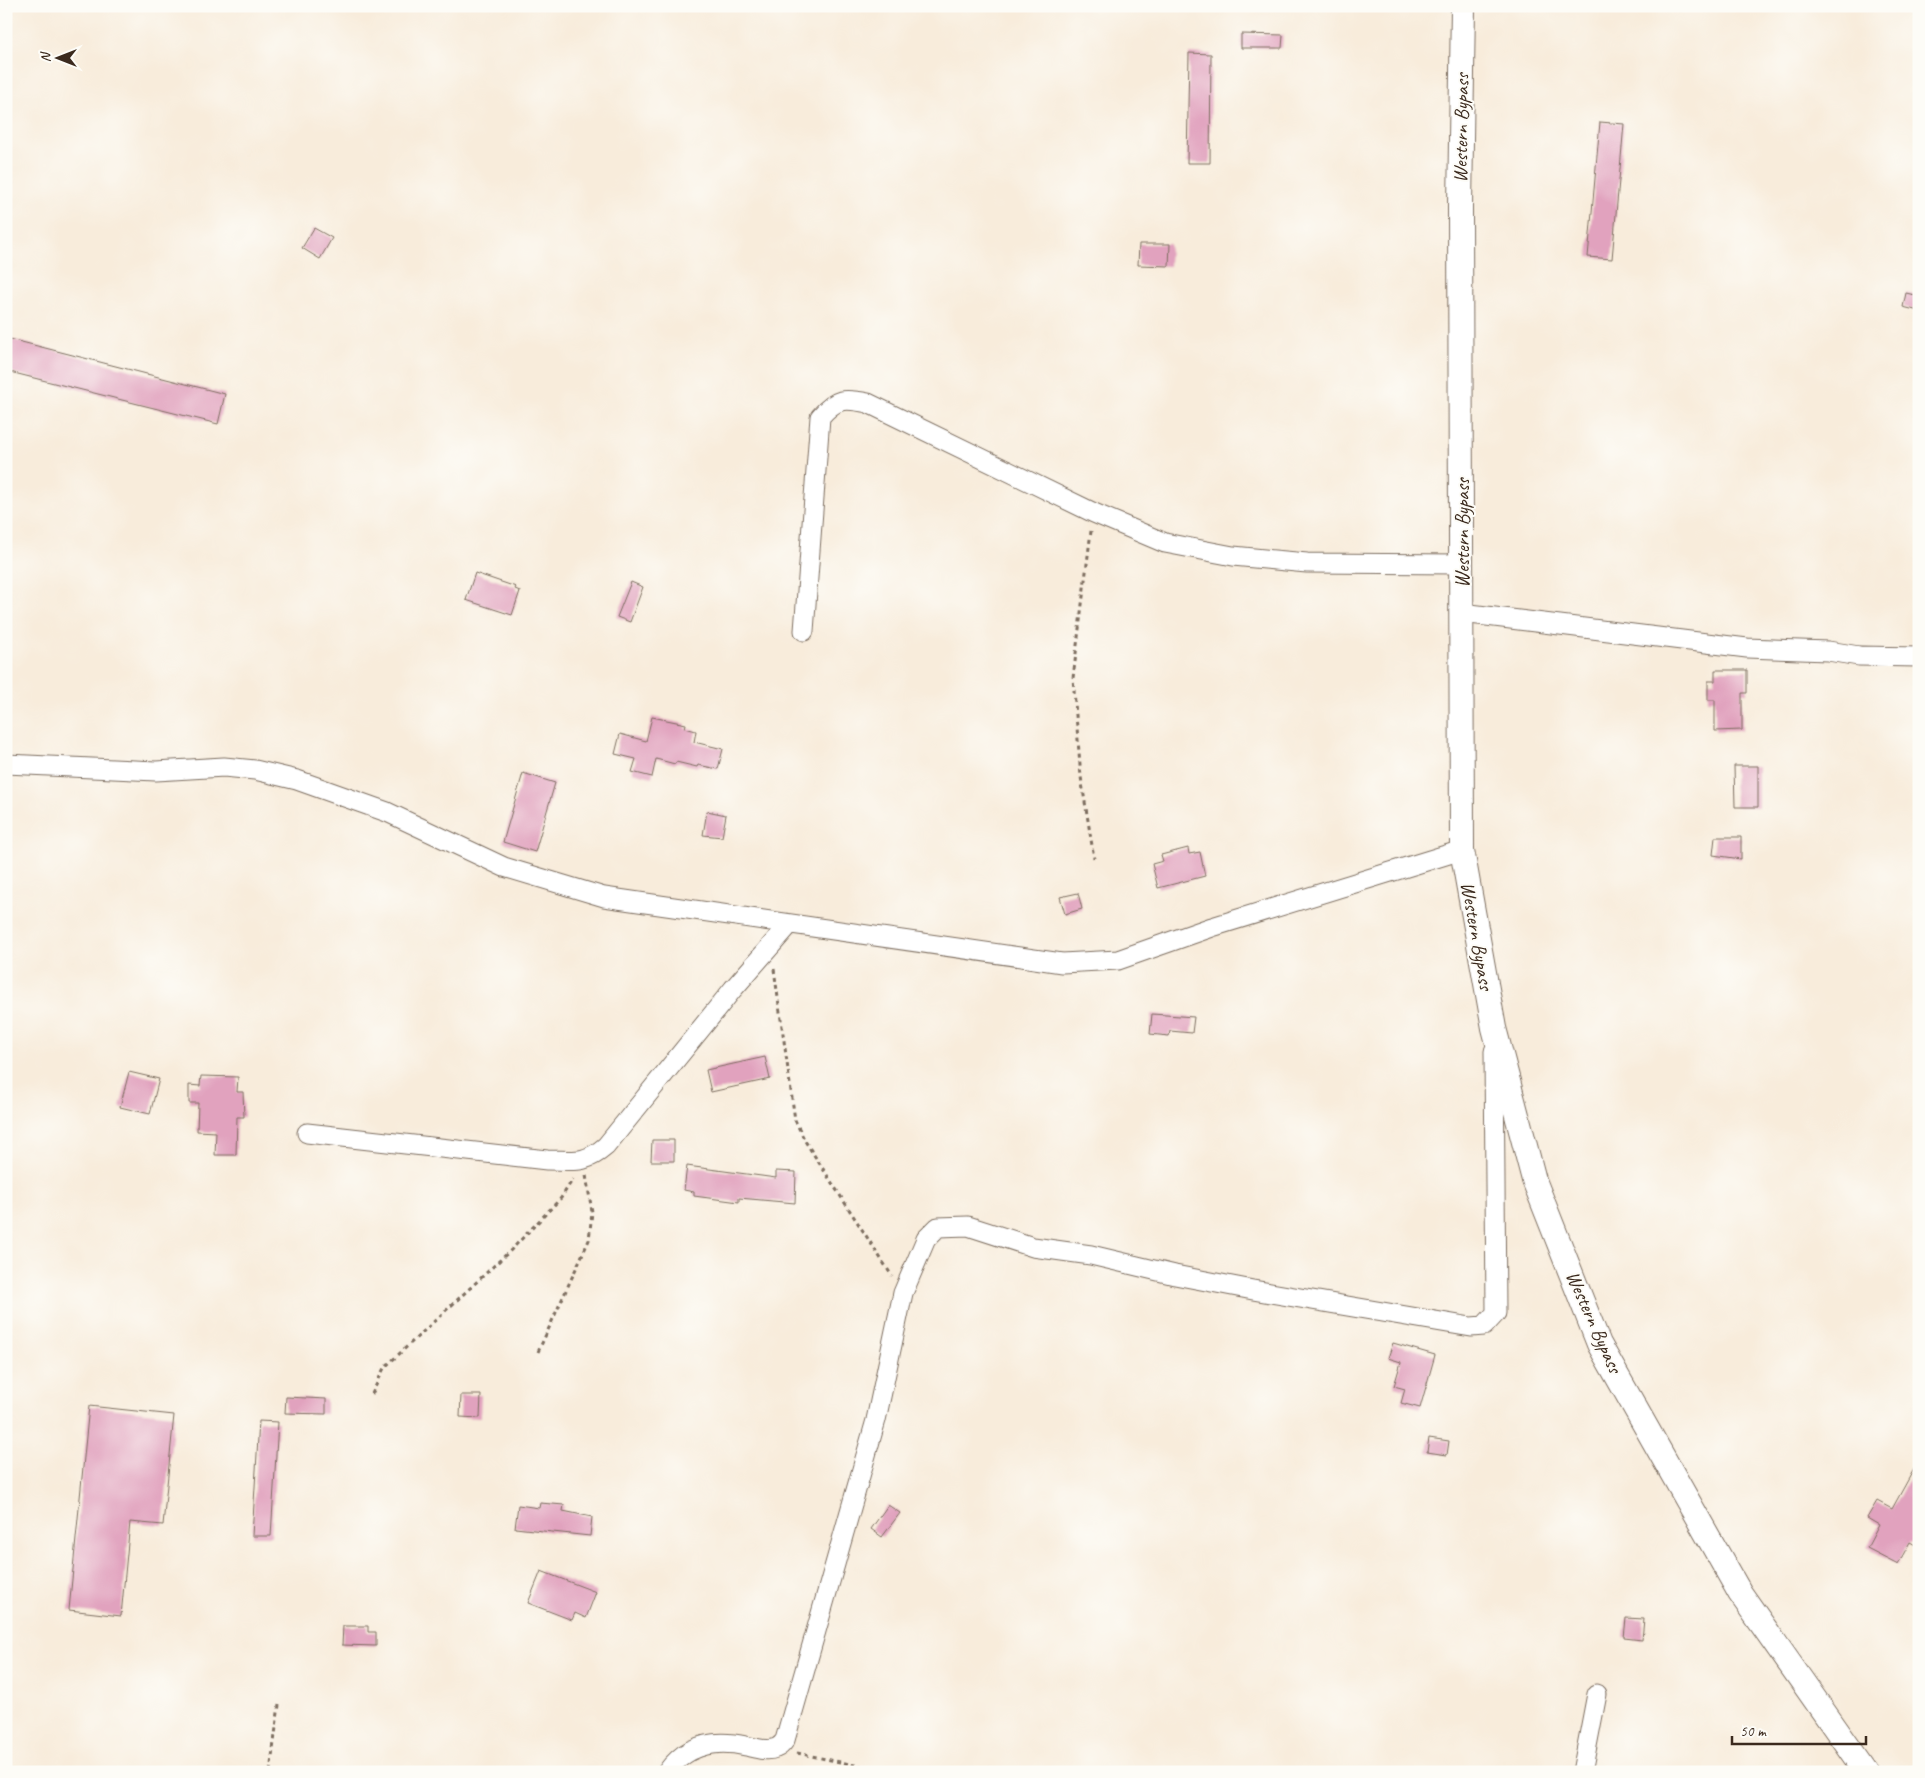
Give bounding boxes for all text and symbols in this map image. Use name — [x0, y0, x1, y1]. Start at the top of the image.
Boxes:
north arrow — [32, 32, 82, 82]
text: N — [37, 51, 54, 62]
street label: Western Bypass — [1448, 71, 1474, 183]
street label: Western Bypass — [1450, 476, 1475, 588]
street label: Western Bypass — [1455, 880, 1499, 994]
street label: Western Bypass — [1560, 1267, 1629, 1379]
scale bar — [1732, 1713, 1866, 1745]
text: 50 m — [1740, 1722, 1767, 1741]

